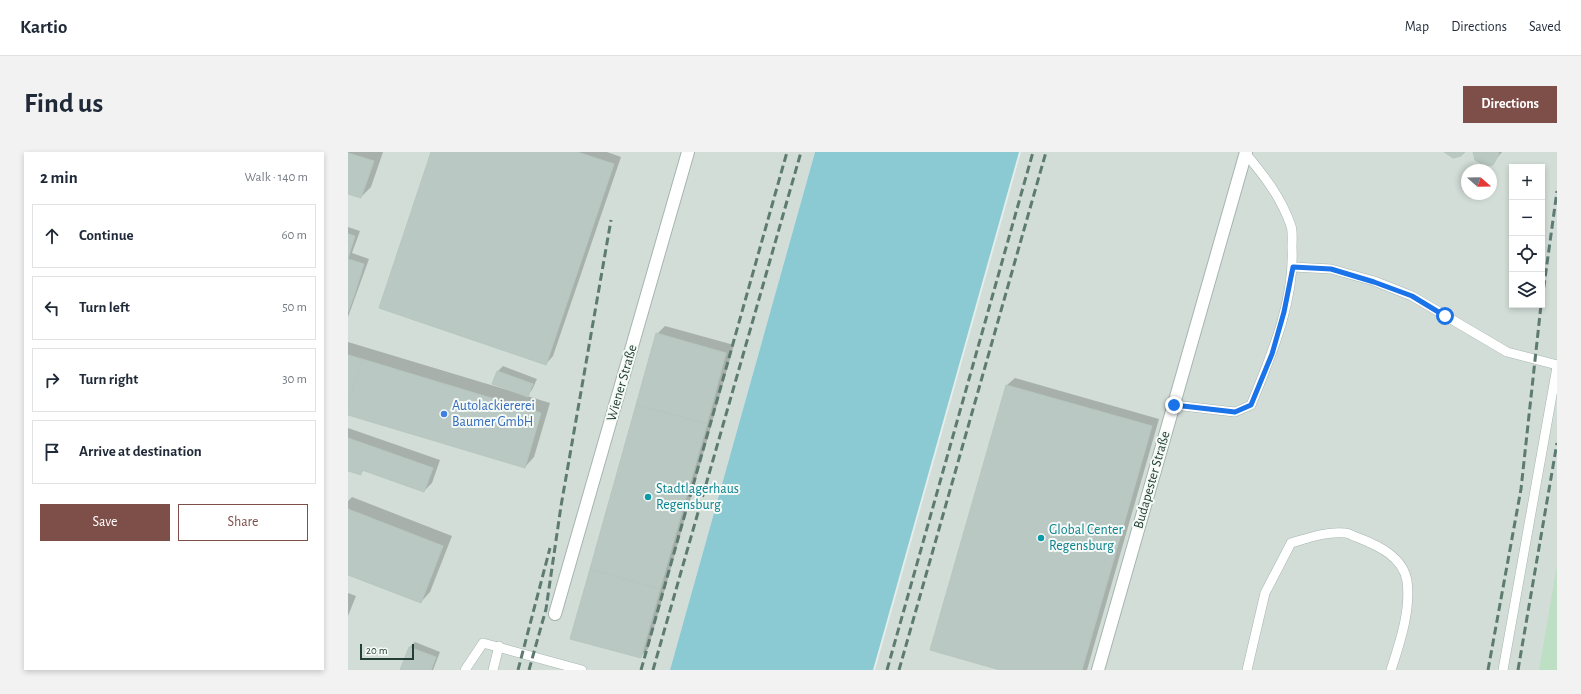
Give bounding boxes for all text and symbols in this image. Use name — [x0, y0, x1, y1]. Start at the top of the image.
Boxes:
text: Kartio — [20, 18, 67, 37]
text: Map — [1405, 20, 1429, 34]
text: Directions — [1451, 20, 1507, 34]
text: Saved — [1529, 20, 1561, 34]
button: Directions — [1463, 86, 1557, 123]
text: Find us — [24, 90, 103, 118]
north arrow — [1461, 164, 1497, 200]
map controls — [1509, 164, 1545, 308]
button: + — [1509, 164, 1545, 200]
text: 2 min — [40, 169, 78, 186]
text: Walk · 140 m — [245, 171, 308, 184]
button: − — [1509, 200, 1545, 236]
icon: ahead — [41, 225, 63, 247]
text: Continue — [79, 228, 134, 243]
text: 60 m — [281, 229, 307, 242]
button: locate — [1509, 236, 1545, 272]
button: layers — [1509, 272, 1545, 308]
icon: left — [41, 297, 63, 319]
text: Turn left — [79, 300, 130, 315]
text: 50 m — [282, 301, 307, 314]
route start — [1436, 307, 1454, 325]
street label: Wiener Straße — [604, 343, 640, 423]
icon: right — [41, 369, 63, 391]
text: Turn right — [79, 372, 138, 387]
text: 30 m — [282, 373, 307, 386]
route end — [1165, 396, 1183, 414]
place label: Autolackiererei Baumer GmbH — [452, 399, 535, 429]
marker: Autolackiererei Baumer GmbH — [439, 409, 449, 419]
street label: Budapester Straße — [1131, 430, 1173, 530]
icon: arrive — [41, 441, 63, 463]
text: Arrive at destination — [79, 444, 202, 459]
place label: Stadtlagerhaus Regensburg — [656, 482, 739, 512]
marker: Stadtlagerhaus Regensburg — [643, 492, 653, 502]
button: Save — [40, 504, 170, 541]
button: Share — [178, 504, 308, 541]
place label: Global Center Regensburg — [1049, 523, 1123, 553]
marker: Global Center Regensburg — [1036, 533, 1046, 543]
scale bar — [360, 642, 414, 661]
text: 20 m — [366, 645, 387, 656]

